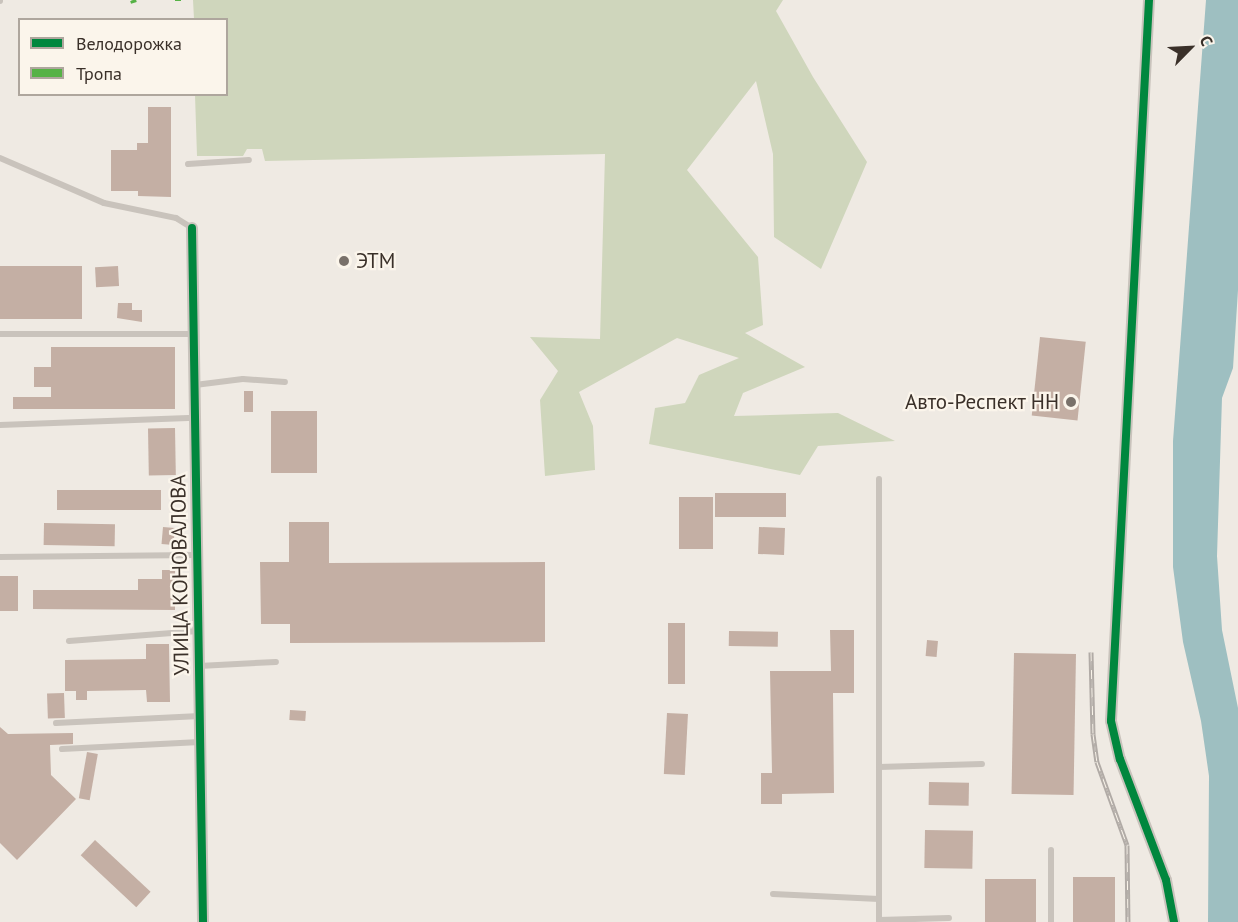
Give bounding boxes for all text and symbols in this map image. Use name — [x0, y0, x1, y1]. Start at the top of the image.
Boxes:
legend — [18, 18, 228, 96]
north arrow — [1160, 18, 1220, 78]
text: Велодорожка — [76, 32, 182, 55]
text: С — [1195, 33, 1217, 49]
text: Тропа — [76, 62, 122, 85]
place label: ЭТМ — [356, 248, 395, 274]
marker: ЭТМ — [337, 254, 351, 268]
place label: Авто-Респект НН — [904, 389, 1059, 415]
marker: Авто-Респект НН — [1064, 395, 1078, 409]
street label: УЛИЦА КОНОВАЛОВА — [166, 474, 194, 676]

